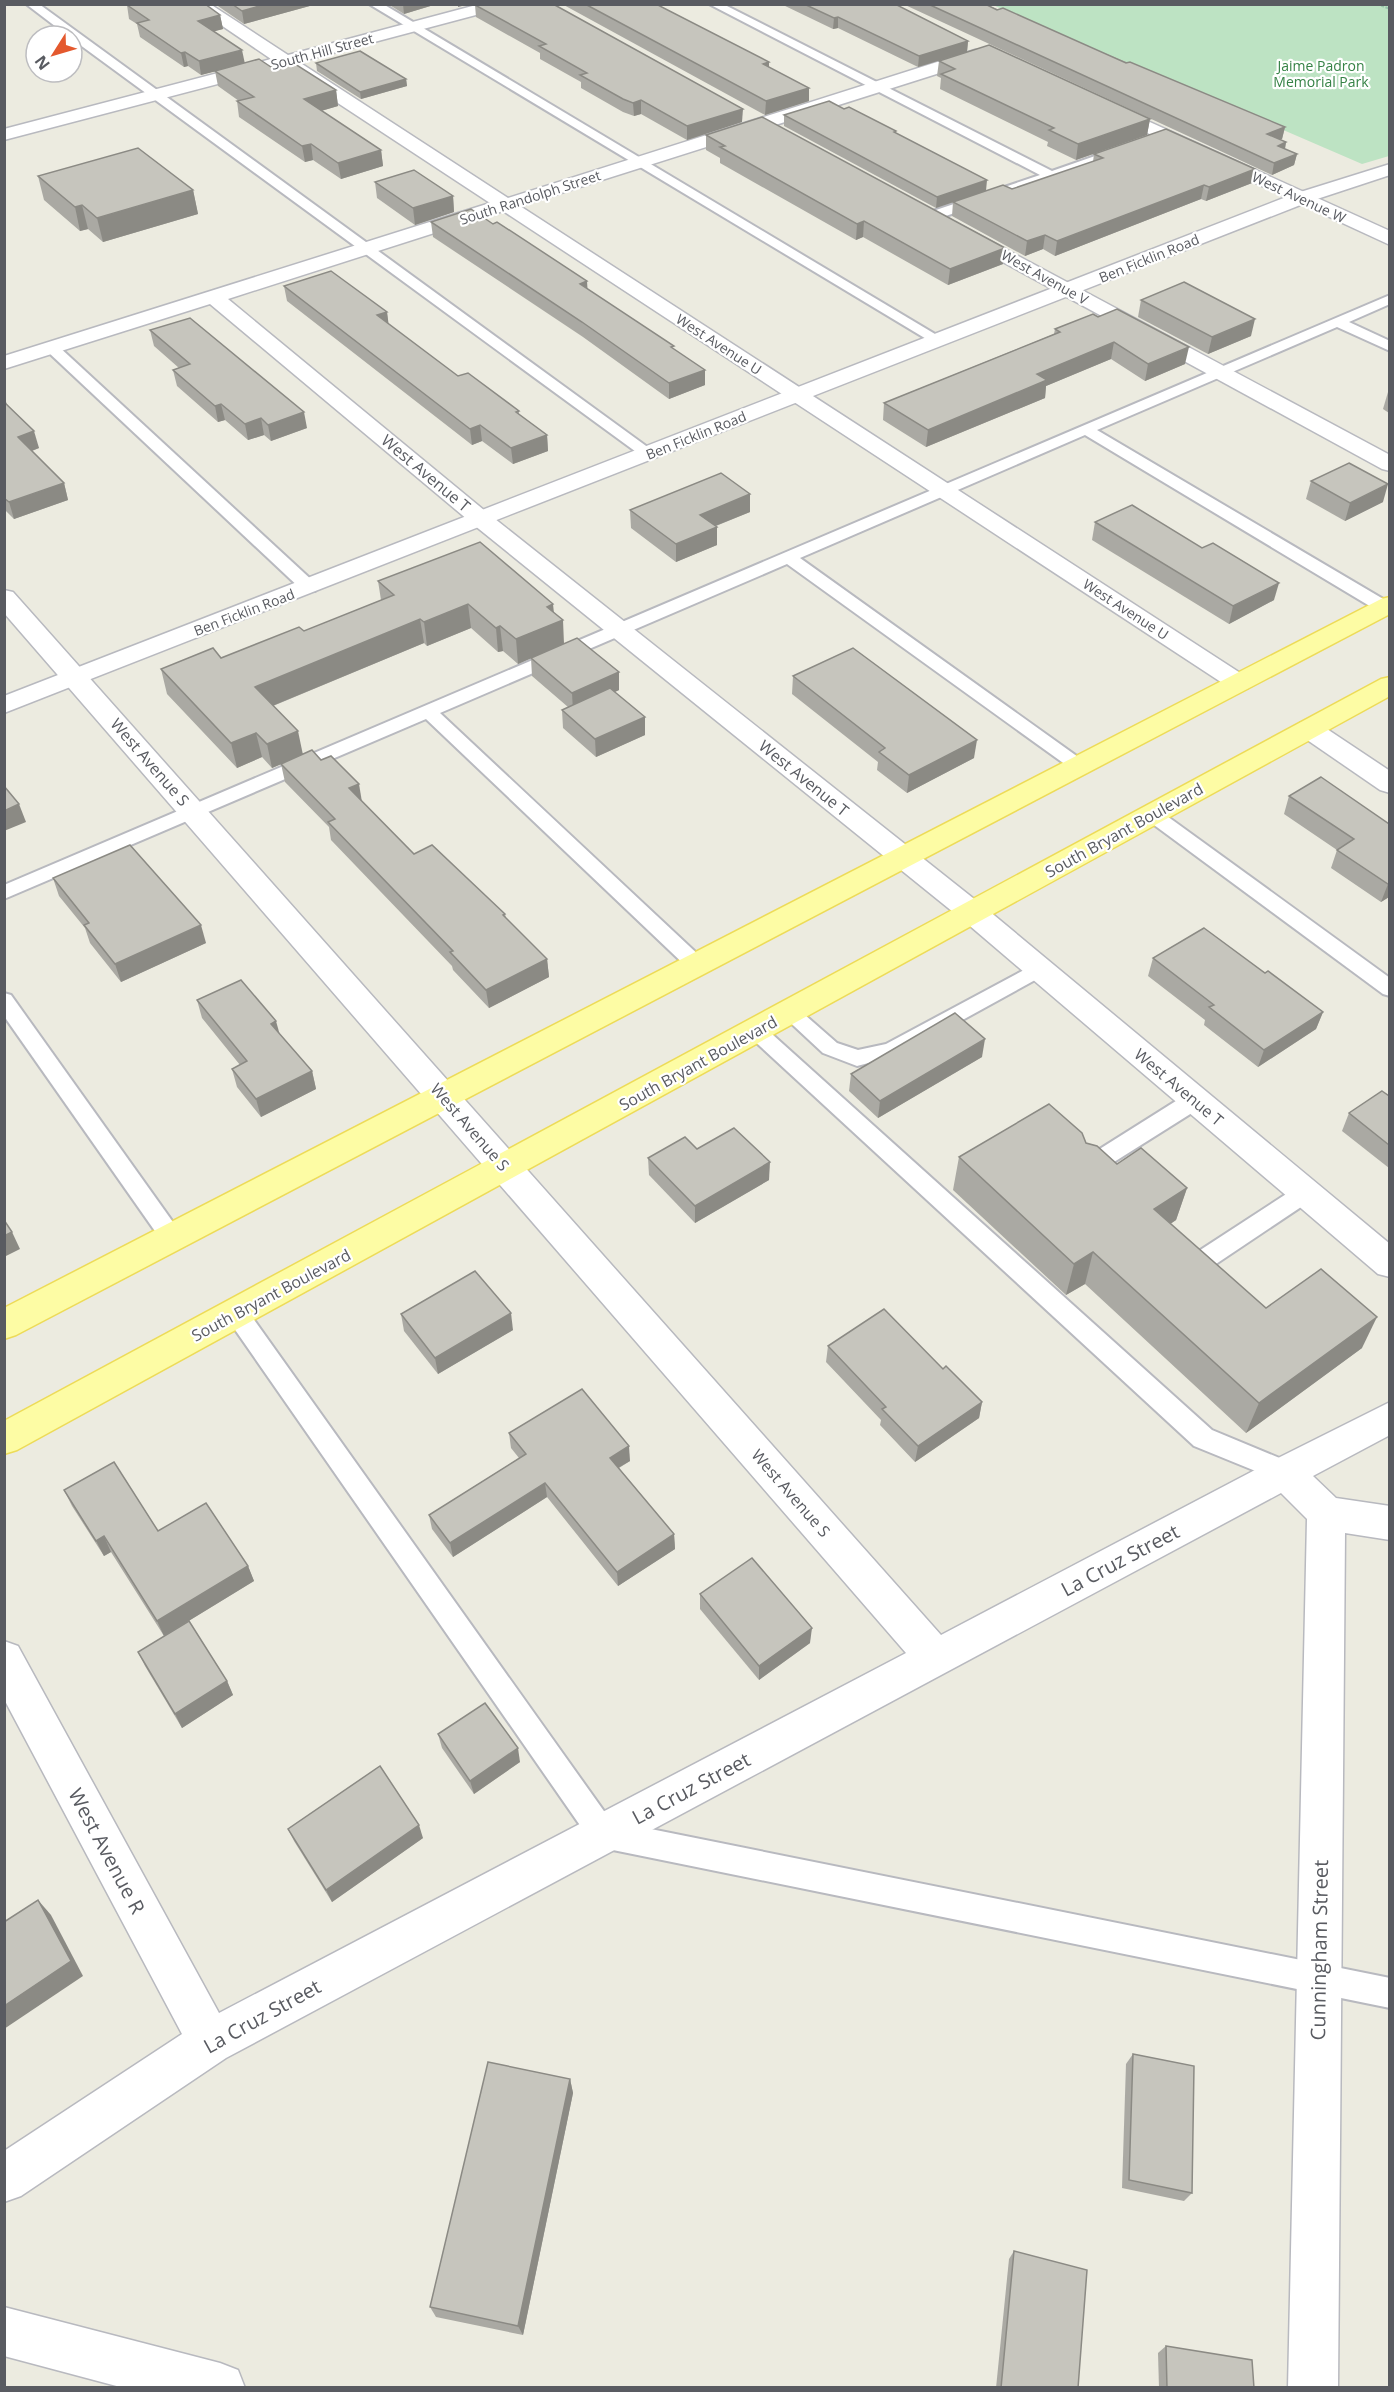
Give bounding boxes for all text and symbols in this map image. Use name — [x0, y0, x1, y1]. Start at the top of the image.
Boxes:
north arrow — [24, 24, 84, 84]
street label: South Hill Street — [269, 28, 375, 74]
text: N — [29, 51, 55, 75]
park label: Jaime Padron Memorial Park — [1273, 56, 1369, 91]
street label: South Randolph Street — [457, 165, 603, 229]
street label: West Avenue W — [1249, 167, 1349, 227]
street label: Ben Ficklin Road — [1096, 229, 1202, 287]
street label: West Avenue V — [998, 245, 1093, 309]
street label: West Avenue U — [672, 309, 766, 379]
street label: Ben Ficklin Road — [643, 406, 749, 464]
street label: West Avenue T — [377, 429, 475, 517]
street label: West Avenue U — [1079, 574, 1173, 644]
street label: Ben Ficklin Road — [191, 584, 297, 640]
street label: West Avenue S — [106, 713, 194, 811]
street label: West Avenue T — [754, 735, 854, 821]
street label: South Bryant Boulevard — [1041, 777, 1207, 883]
street label: South Bryant Boulevard — [615, 1010, 781, 1116]
street label: West Avenue T — [1130, 1043, 1228, 1131]
street label: West Avenue S — [426, 1078, 514, 1176]
street label: South Bryant Boulevard — [188, 1244, 354, 1346]
street label: West Avenue S — [747, 1444, 835, 1542]
street label: La Cruz Street — [1056, 1518, 1184, 1602]
street label: La Cruz Street — [627, 1746, 755, 1830]
street label: West Avenue R — [63, 1783, 152, 1919]
street label: Cunningham Street — [1304, 1860, 1334, 2040]
street label: La Cruz Street — [199, 1973, 325, 2059]

